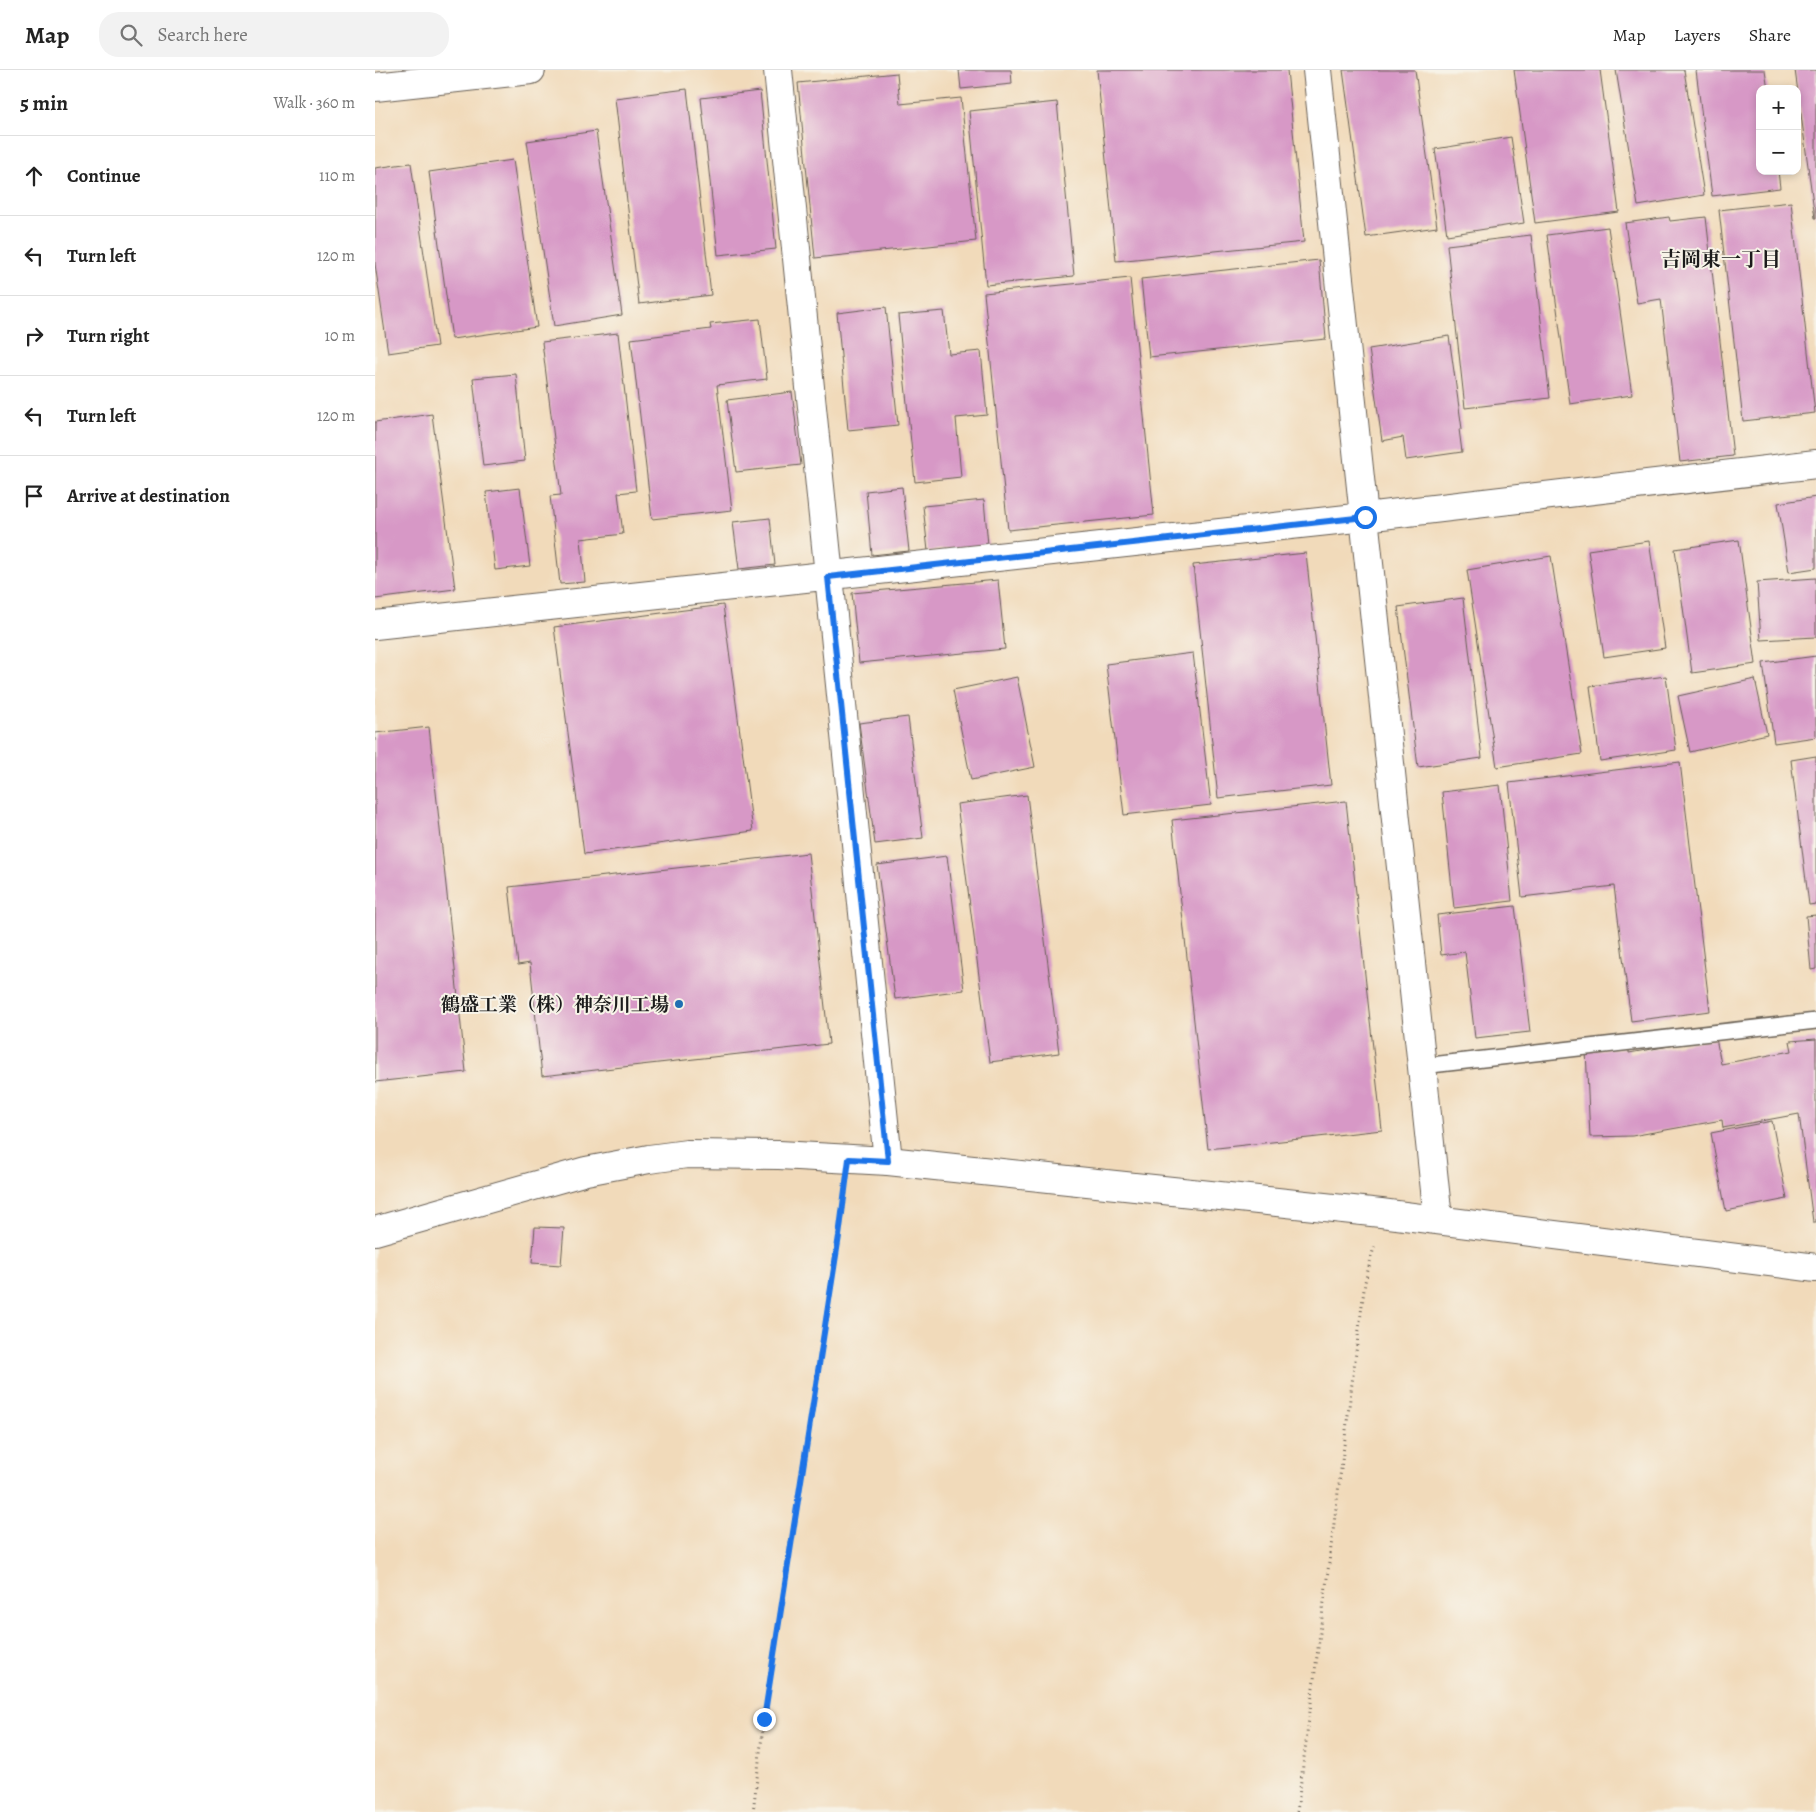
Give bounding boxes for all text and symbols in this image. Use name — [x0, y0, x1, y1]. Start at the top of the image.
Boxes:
search box — [99, 12, 449, 57]
text: Map — [25, 19, 69, 51]
icon: search — [117, 21, 145, 49]
text: Search here — [157, 22, 248, 48]
text: Map — [1613, 23, 1646, 47]
text: Layers — [1674, 23, 1721, 47]
text: Share — [1749, 23, 1791, 47]
map controls — [1756, 85, 1801, 175]
button: + — [1756, 85, 1801, 130]
text: 5 min — [20, 89, 68, 117]
text: Walk · 360 m — [273, 92, 355, 114]
button: − — [1756, 130, 1801, 175]
icon: ahead — [20, 162, 48, 190]
text: Continue — [67, 163, 141, 189]
text: 110 m — [319, 165, 355, 187]
icon: left — [20, 242, 48, 270]
text: Turn left — [67, 243, 136, 269]
text: 120 m — [317, 245, 355, 267]
district label: 吉岡東一丁目 — [1661, 246, 1781, 273]
icon: right — [20, 322, 48, 350]
text: Turn right — [67, 323, 149, 349]
text: 10 m — [325, 325, 355, 347]
icon: left — [20, 402, 48, 430]
text: Turn left — [67, 403, 136, 429]
text: 120 m — [317, 405, 355, 427]
icon: arrive — [20, 482, 48, 510]
text: Arrive at destination — [67, 483, 230, 509]
route start — [1354, 506, 1377, 529]
place label: 鶴盛工業（株）神奈川工場 — [441, 992, 669, 1018]
marker: 鶴盛工業（株）神奈川工場 — [673, 998, 685, 1010]
route end — [753, 1708, 776, 1731]

